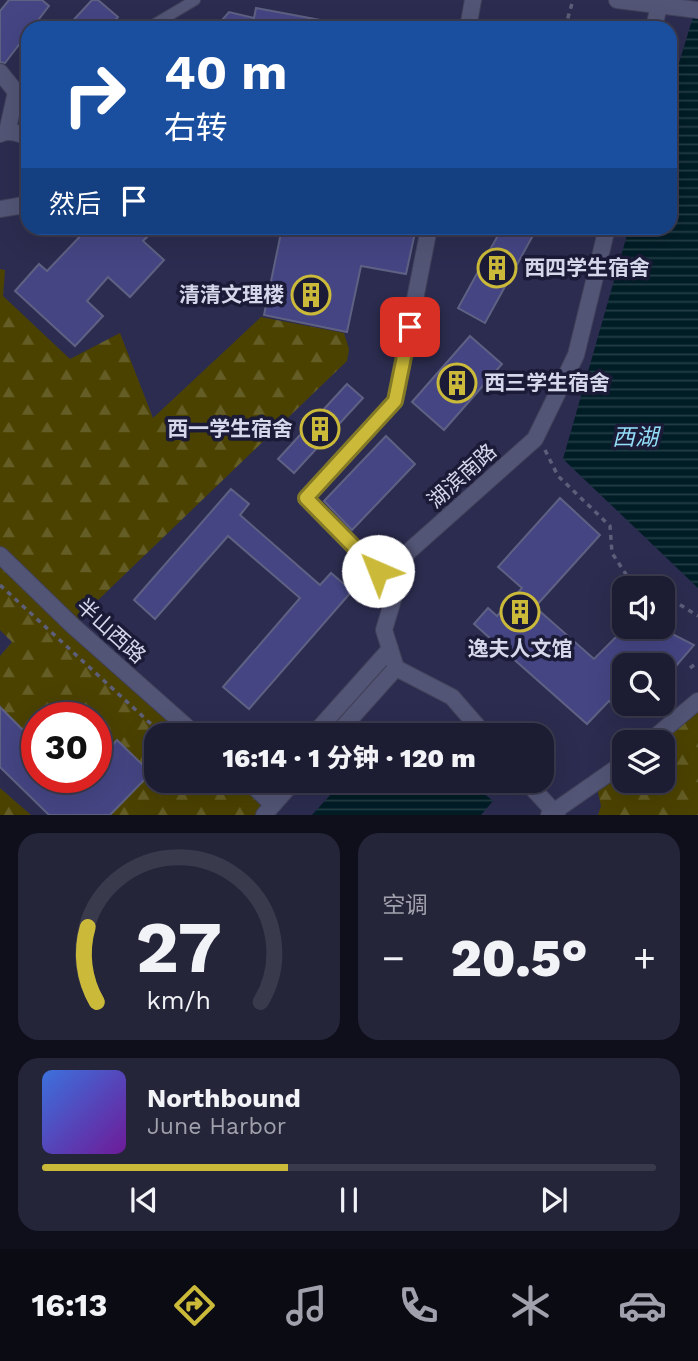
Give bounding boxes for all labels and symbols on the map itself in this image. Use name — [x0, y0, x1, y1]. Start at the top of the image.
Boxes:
building icon: 西四学生宿舍 — [476, 247, 518, 289]
place label: 西四学生宿舍 — [524, 255, 650, 280]
building icon: 清清文理楼 — [290, 274, 332, 316]
place label: 清清文理楼 — [179, 282, 284, 307]
pin — [380, 297, 440, 357]
building icon: 西三学生宿舍 — [436, 362, 478, 404]
place label: 西三学生宿舍 — [484, 370, 610, 395]
building icon: 西一学生宿舍 — [299, 408, 341, 450]
place label: 西一学生宿舍 — [167, 416, 293, 441]
water label: 西湖 — [612, 424, 661, 451]
street label: 湖滨南路 — [422, 438, 501, 513]
position arrow — [341, 534, 415, 608]
building icon: 逸夫人文馆 — [499, 591, 541, 633]
street label: 半山西路 — [72, 593, 151, 668]
place label: 逸夫人文馆 — [468, 636, 573, 661]
speed limit sign: 30 — [21, 702, 112, 793]

